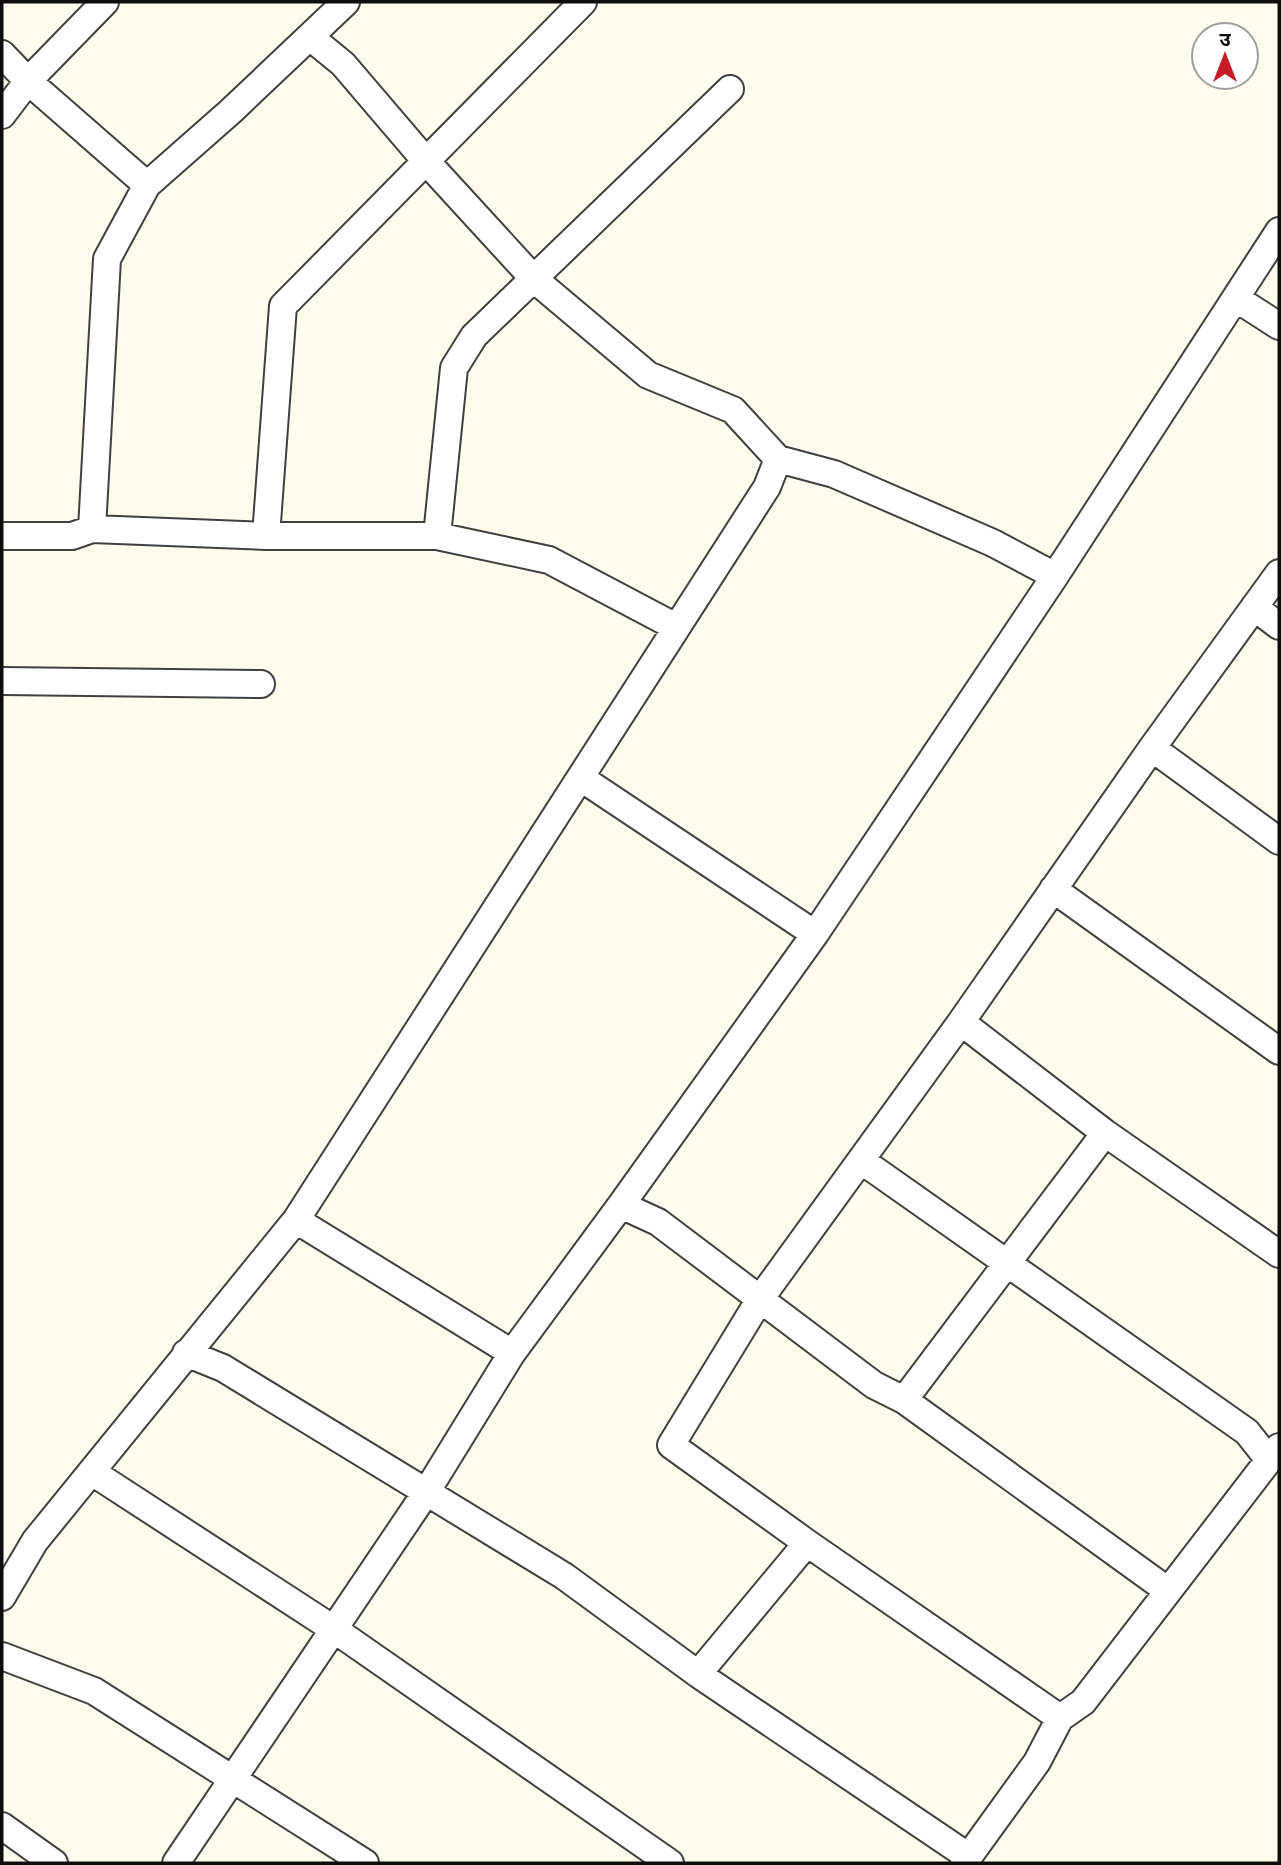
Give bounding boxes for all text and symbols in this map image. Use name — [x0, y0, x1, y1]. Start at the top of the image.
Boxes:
north arrow — [1190, 21, 1260, 91]
text: उ — [1219, 27, 1231, 51]

